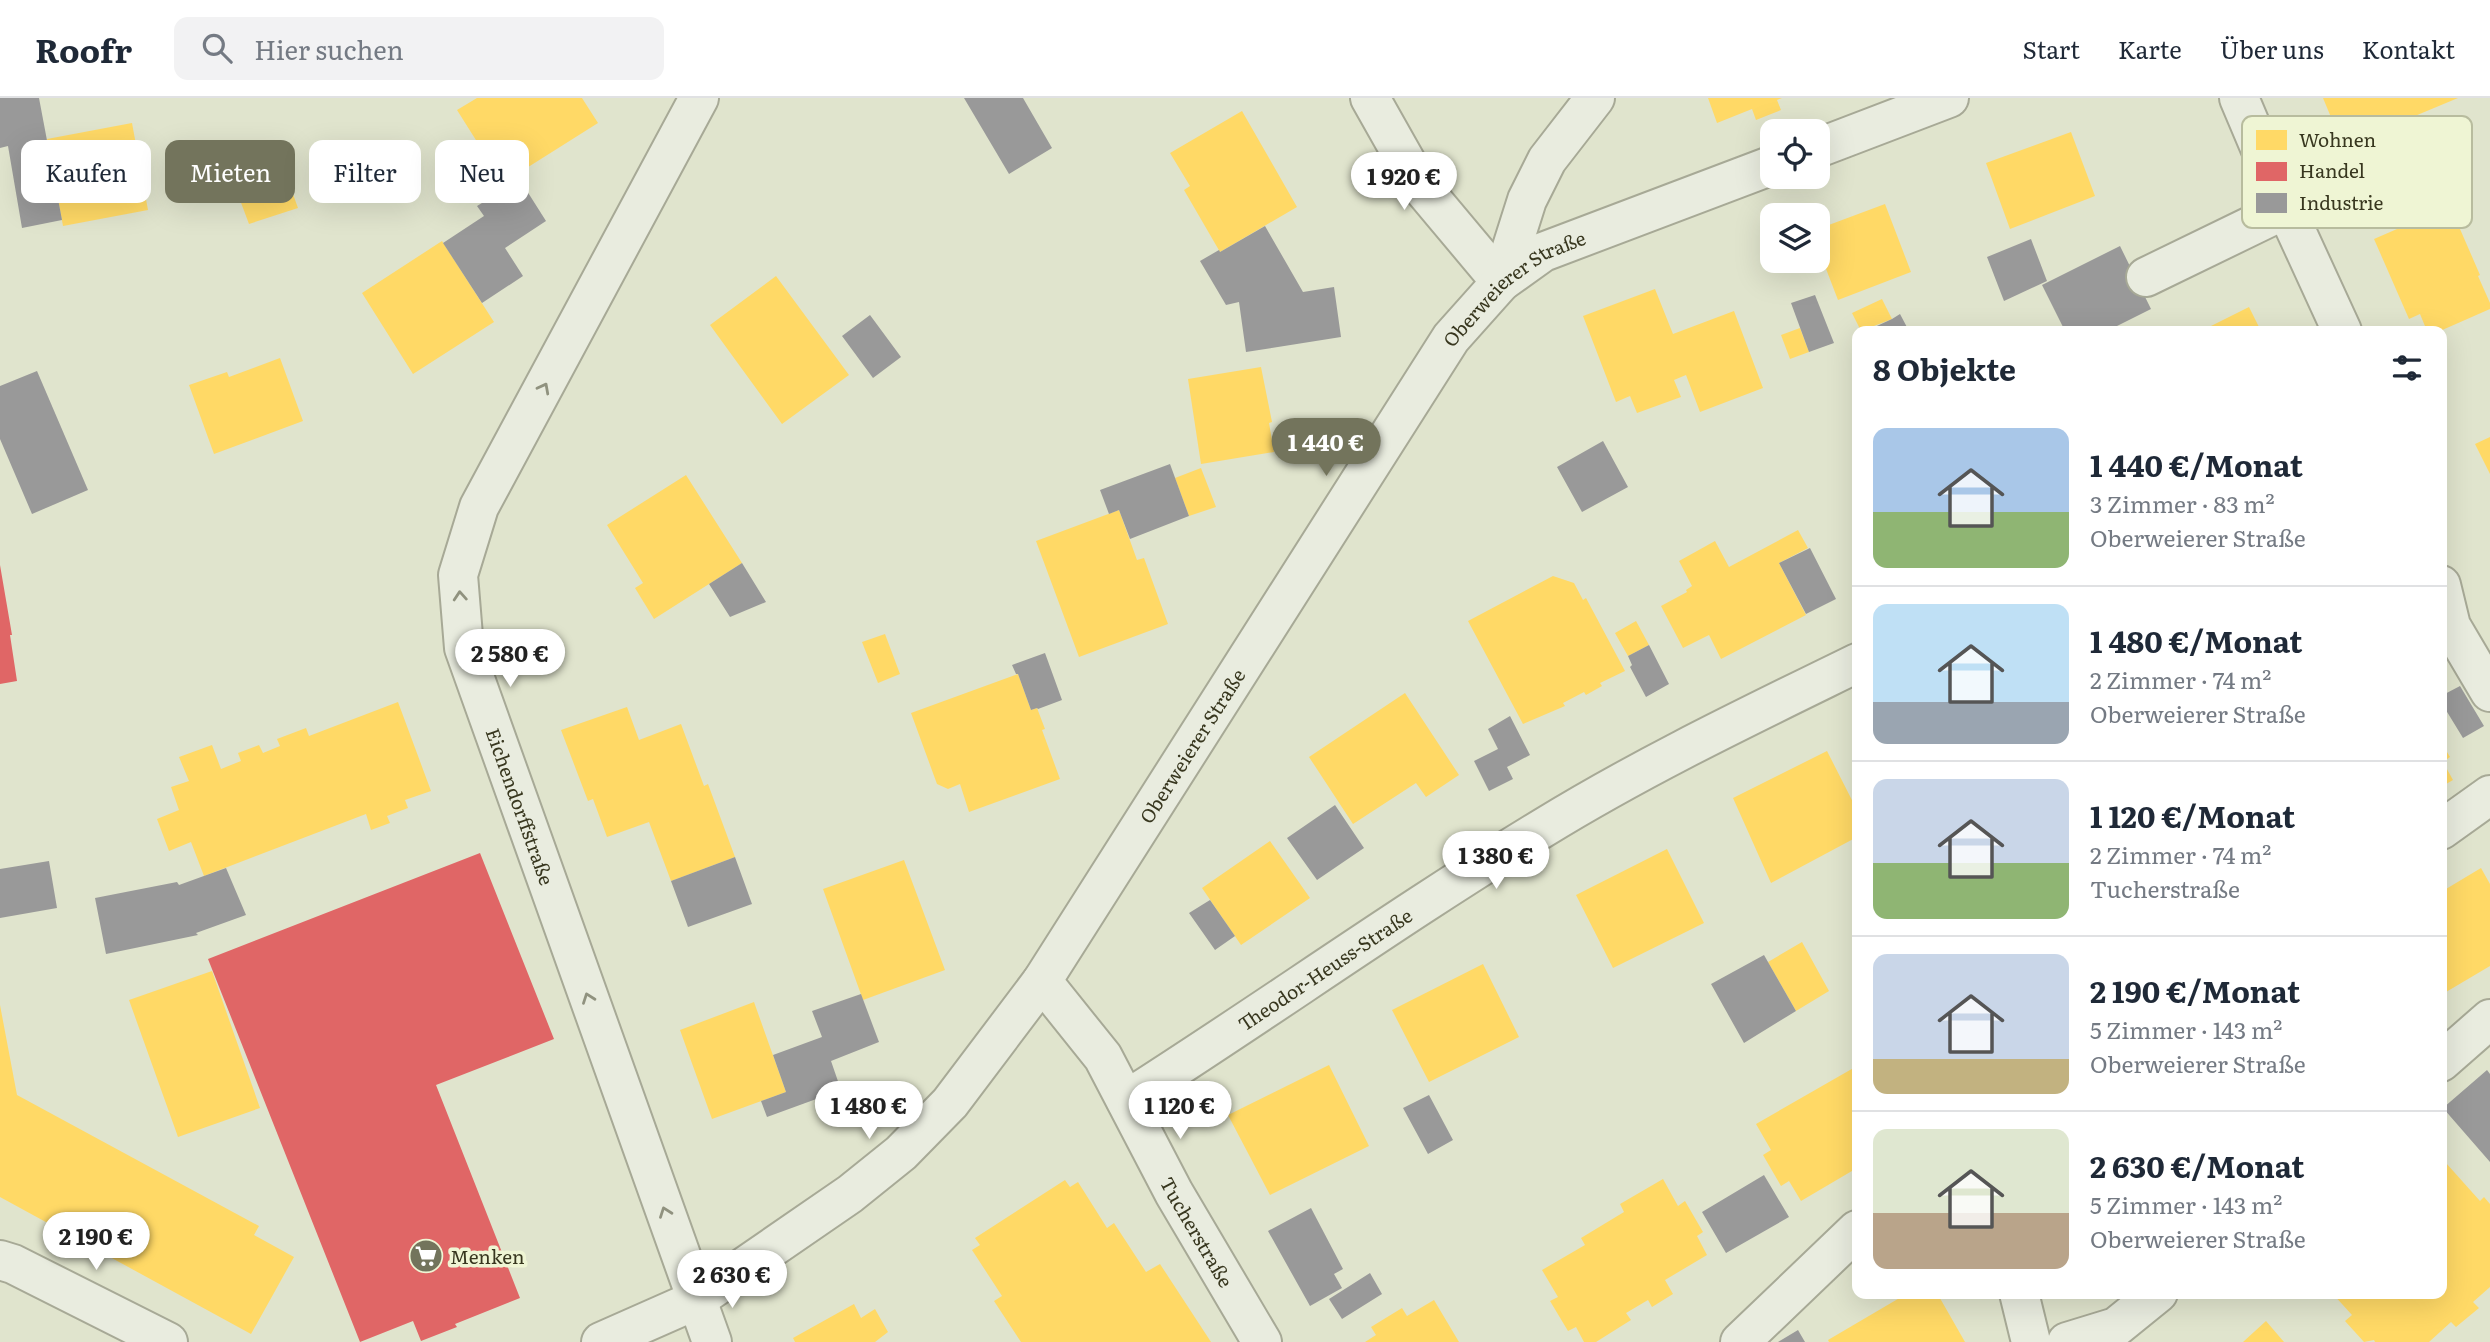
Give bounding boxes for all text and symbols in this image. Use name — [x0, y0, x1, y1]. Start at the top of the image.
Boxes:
search box — [174, 17, 664, 80]
text: Roofr — [35, 24, 132, 73]
icon: search — [198, 29, 236, 67]
text: Hier suchen — [254, 29, 404, 68]
text: Start — [2023, 31, 2080, 66]
text: Karte — [2118, 31, 2182, 66]
text: Über uns — [2220, 31, 2324, 66]
text: Kontakt — [2362, 31, 2455, 66]
legend — [2242, 116, 2472, 228]
map controls — [1760, 119, 1830, 273]
button: locate — [1760, 119, 1830, 189]
text: Wohnen — [2299, 125, 2376, 153]
chip: Kaufen — [21, 140, 151, 203]
chip: Mieten — [165, 140, 295, 203]
chip: Filter — [309, 140, 421, 203]
chip: Neu — [435, 140, 529, 203]
pin: 1 920 € — [1339, 152, 1469, 212]
text: Handel — [2299, 156, 2365, 184]
text: 1 920 € — [1367, 158, 1441, 192]
text: Industrie — [2299, 188, 2384, 216]
button: layers — [1760, 203, 1830, 273]
street label: Oberweierer Straße — [1435, 223, 1590, 352]
text: 8 Objekte — [1873, 346, 2016, 390]
icon: filters — [2388, 349, 2426, 387]
one-way arrow — [536, 383, 549, 396]
pin: 1 440 € — [1261, 418, 1391, 478]
text: 1 440 € — [1288, 424, 1364, 458]
text: 1 440 €/Monat — [2090, 442, 2303, 486]
icon: home — [1929, 456, 2013, 540]
text: 3 Zimmer · 83 m² — [2090, 486, 2275, 520]
text: Oberweierer Straße — [2090, 520, 2306, 554]
one-way arrow — [453, 590, 468, 601]
text: 1 480 €/Monat — [2090, 618, 2303, 662]
pin: 2 580 € — [445, 630, 575, 689]
icon: home — [1929, 632, 2013, 716]
text: 2 580 € — [471, 635, 549, 669]
text: 2 Zimmer · 74 m² — [2090, 662, 2272, 696]
street label: Oberweierer Straße — [1132, 663, 1251, 828]
text: Oberweierer Straße — [2090, 696, 2306, 730]
street label: Eichendorffstraße — [480, 724, 562, 889]
text: 1 120 €/Monat — [2090, 793, 2295, 837]
icon: home — [1929, 807, 2013, 891]
pin: 1 380 € — [1431, 832, 1561, 891]
text: 1 380 € — [1458, 837, 1534, 871]
text: 2 Zimmer · 74 m² — [2090, 837, 2272, 871]
text: Tucherstraße — [2090, 871, 2240, 905]
street label: Theodor-Heuss-Straße — [1232, 901, 1417, 1037]
text: 2 190 €/Monat — [2090, 968, 2300, 1012]
icon: home — [1929, 982, 2013, 1066]
one-way arrow — [583, 992, 597, 1004]
text: 5 Zimmer · 143 m² — [2090, 1012, 2282, 1046]
text: Oberweierer Straße — [2090, 1046, 2306, 1080]
pin: 1 480 € — [804, 1082, 934, 1141]
pin: 1 120 € — [1115, 1082, 1245, 1141]
text: 1 480 € — [831, 1087, 907, 1121]
text: 1 120 € — [1145, 1087, 1215, 1121]
text: 2 630 €/Monat — [2090, 1143, 2305, 1187]
icon: home — [1929, 1157, 2013, 1241]
street label: Tucherstraße — [1154, 1172, 1241, 1292]
text: 5 Zimmer · 143 m² — [2090, 1187, 2282, 1221]
one-way arrow — [659, 1207, 673, 1219]
pin: 2 190 € — [31, 1212, 161, 1272]
text: 2 190 € — [59, 1218, 133, 1252]
text: Oberweierer Straße — [2090, 1221, 2306, 1255]
supermarket icon: Menken — [407, 1237, 445, 1275]
place label: Menken — [450, 1242, 525, 1270]
pin: 2 630 € — [667, 1250, 797, 1310]
text: 2 630 € — [693, 1256, 771, 1290]

